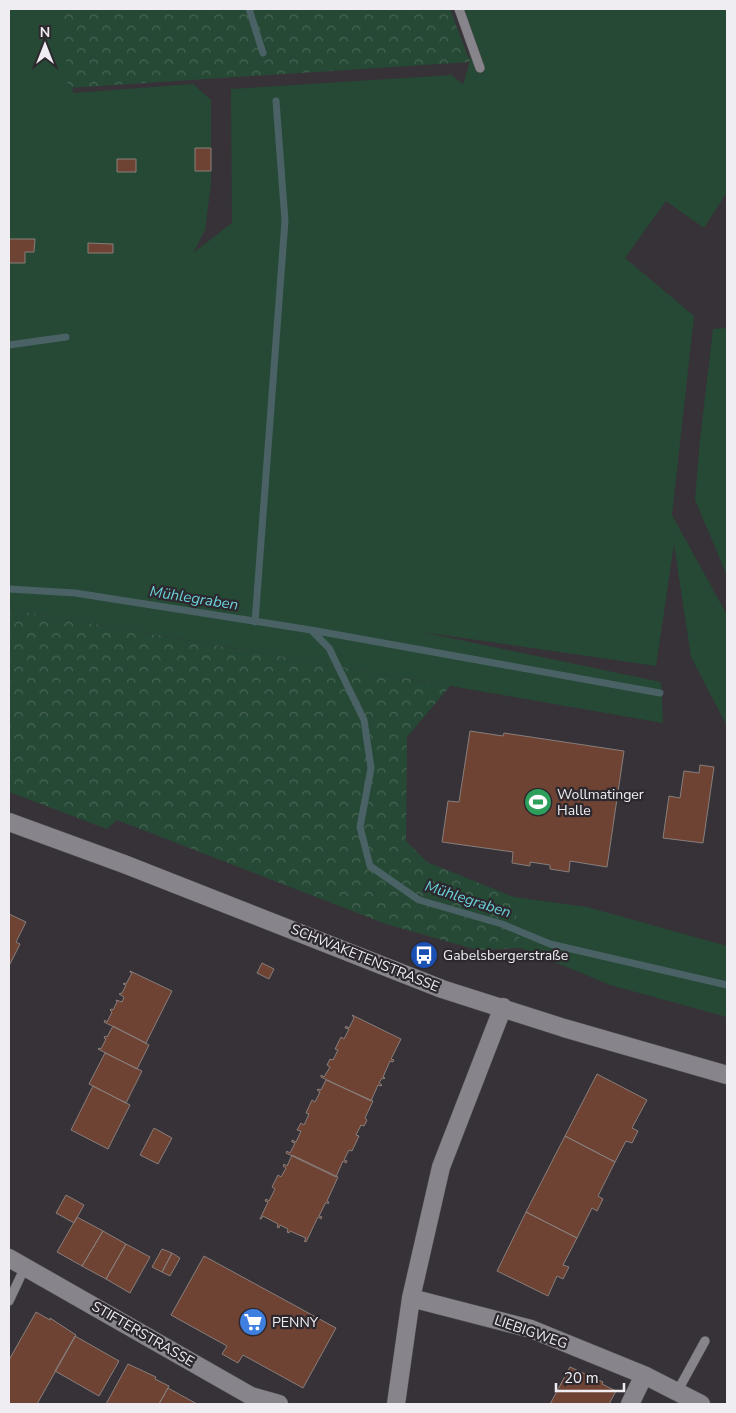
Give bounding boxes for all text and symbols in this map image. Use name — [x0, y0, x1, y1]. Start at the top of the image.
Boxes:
north arrow — [20, 20, 70, 70]
text: N — [40, 23, 50, 42]
water label: Mühlegraben — [148, 581, 240, 615]
place label: Wollmatinger Halle — [557, 785, 644, 820]
sports icon: Wollmatinger Halle — [523, 787, 553, 817]
water label: Mühlegraben — [422, 876, 514, 922]
street label: SCHWAKETENSTRASSE — [288, 919, 442, 997]
bus stop icon: Gabelsbergerstraße — [409, 940, 439, 970]
place label: Gabelsbergerstraße — [443, 946, 568, 965]
street label: STIFTERSTRASSE — [88, 1297, 198, 1371]
supermarket icon: PENNY — [238, 1307, 268, 1337]
street label: LIEBIGWEG — [492, 1311, 570, 1353]
place label: PENNY — [272, 1313, 319, 1332]
scale bar — [556, 1360, 624, 1392]
text: 20 m — [564, 1368, 599, 1388]

